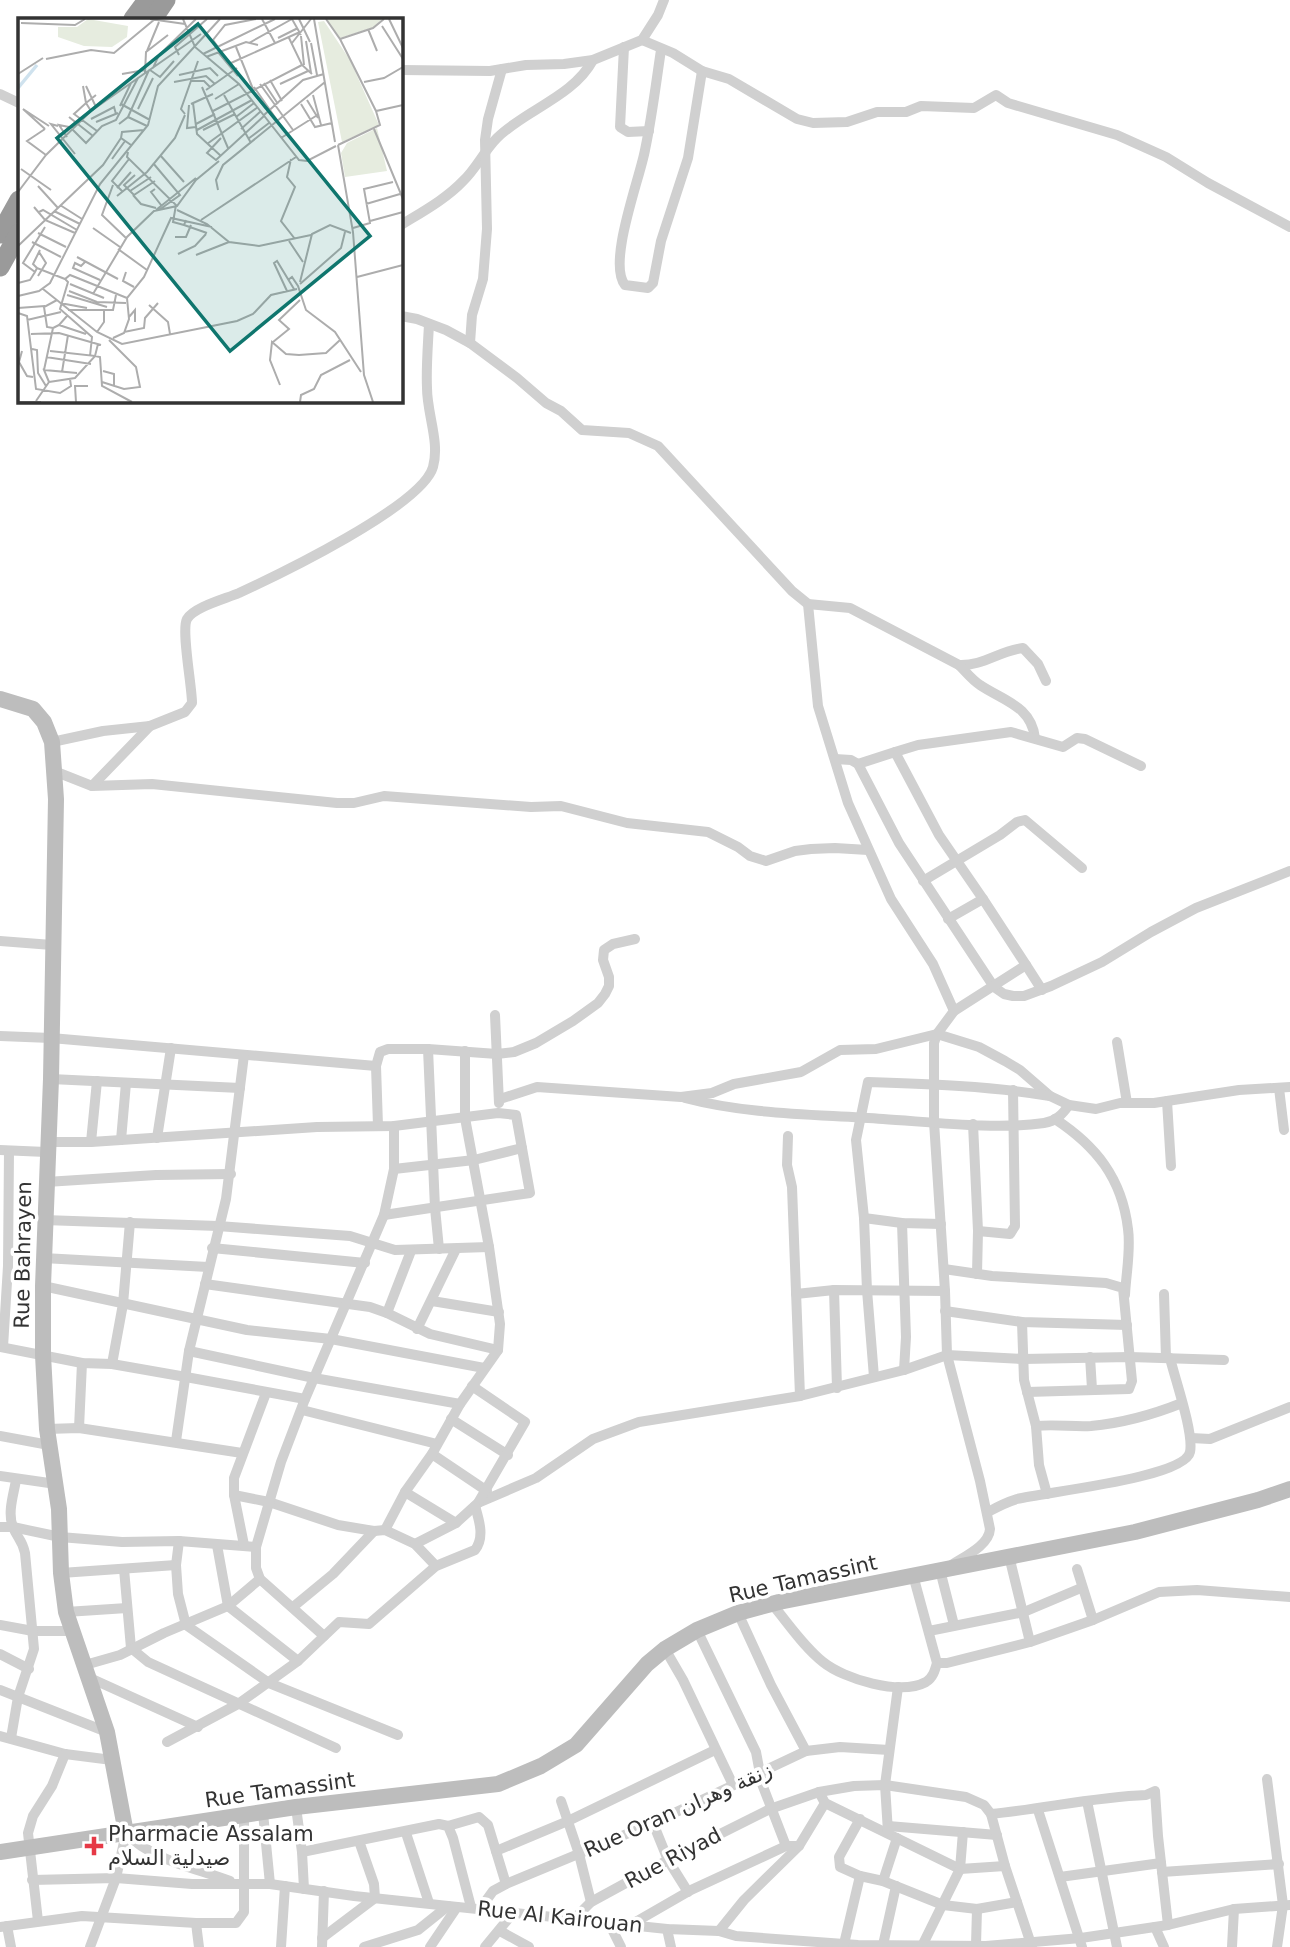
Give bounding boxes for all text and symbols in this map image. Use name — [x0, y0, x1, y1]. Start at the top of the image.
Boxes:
inset map — [18, 18, 402, 402]
street label: Rue Bahrayen — [10, 1181, 36, 1329]
street label: Rue Tamassint — [727, 1550, 879, 1608]
street label: Rue Oran زنقة وهران — [580, 1758, 776, 1862]
street label: Rue Tamassint — [203, 1768, 357, 1812]
place label: Pharmacie Assalam صيدلية السلام — [108, 1822, 314, 1870]
street label: Rue Riyad — [621, 1823, 725, 1893]
marker: Pharmacie Assalam صيدلية السلام — [86, 1838, 102, 1854]
street label: Rue Al Kairouan — [476, 1896, 644, 1938]

